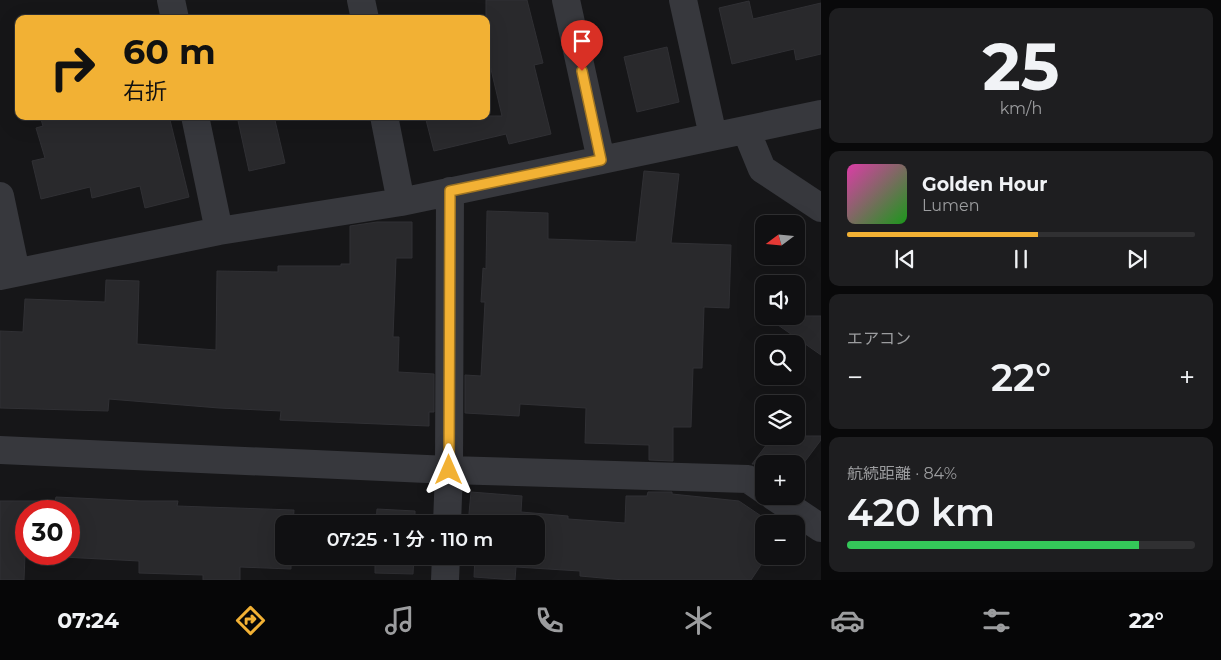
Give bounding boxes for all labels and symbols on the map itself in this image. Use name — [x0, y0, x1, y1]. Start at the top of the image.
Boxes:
pin — [561, 20, 603, 71]
north arrow — [755, 215, 805, 265]
position arrow — [422, 443, 474, 495]
speed limit sign: 30 — [15, 500, 80, 565]

